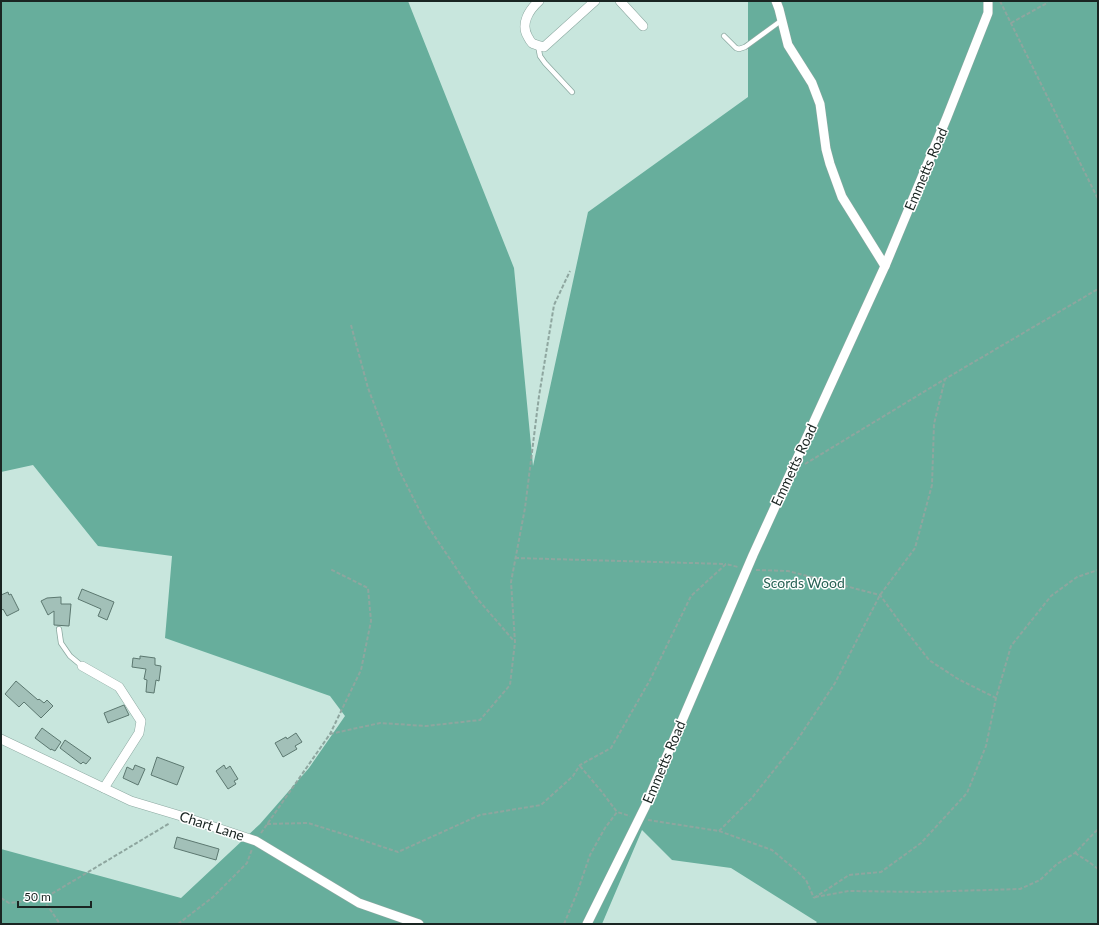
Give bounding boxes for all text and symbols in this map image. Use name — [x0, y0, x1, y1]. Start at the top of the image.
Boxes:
street label: Emmetts Road — [900, 125, 951, 213]
street label: Emmetts Road — [767, 421, 820, 508]
park label: Scords Wood — [763, 574, 845, 591]
street label: Emmetts Road — [638, 718, 689, 806]
street label: Chart Lane — [178, 807, 247, 844]
scale bar — [18, 883, 91, 909]
text: 50 m — [24, 889, 51, 904]

